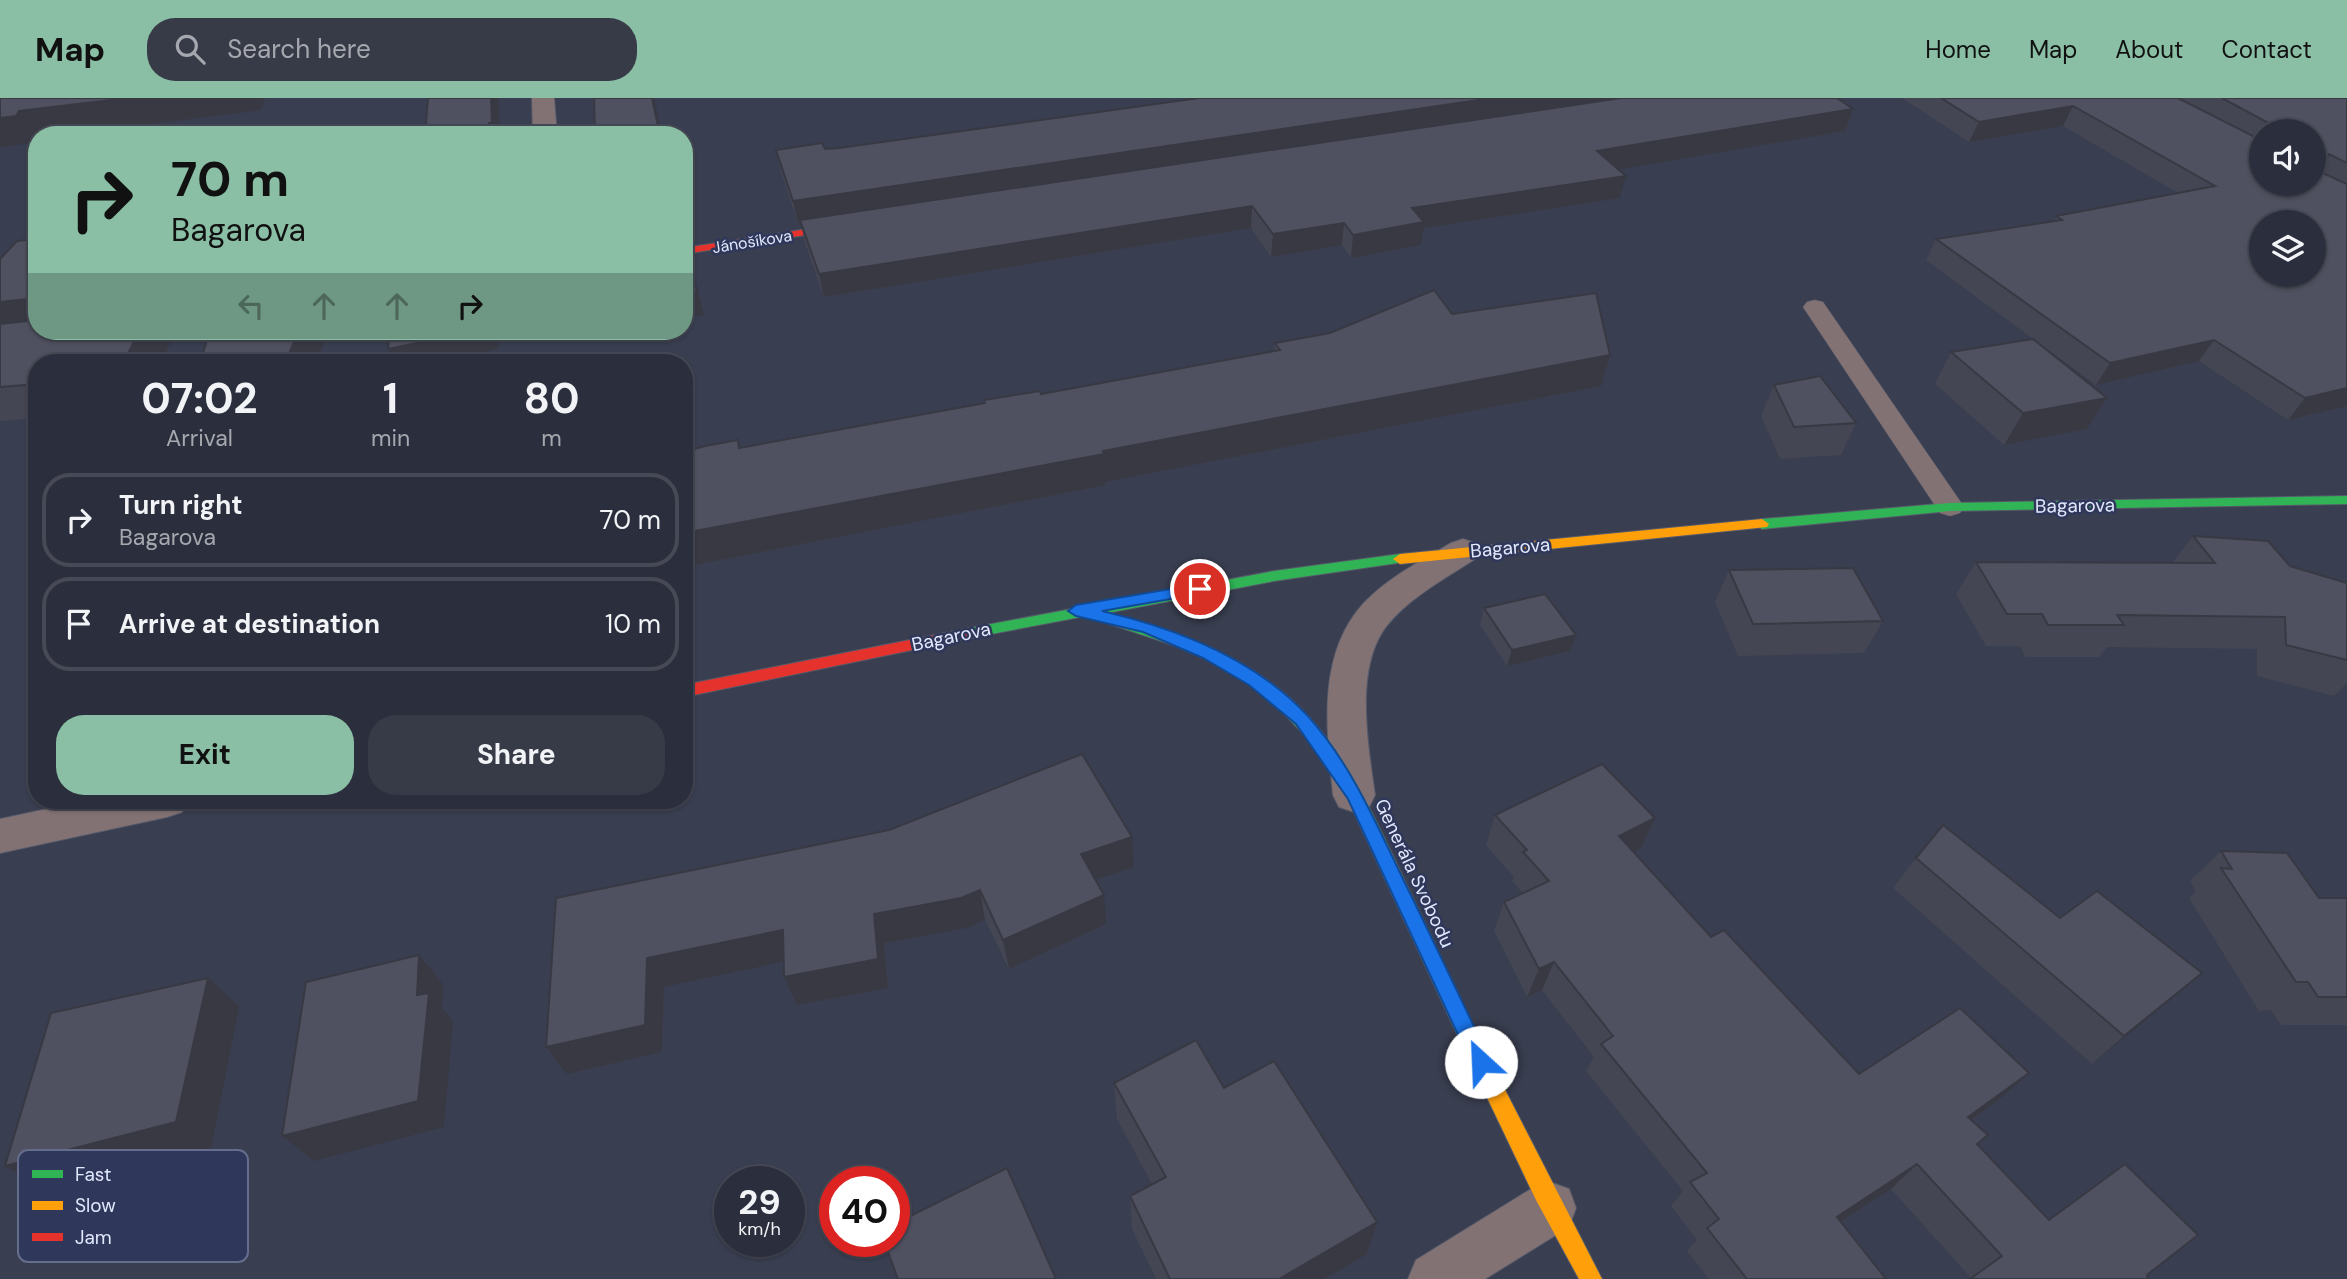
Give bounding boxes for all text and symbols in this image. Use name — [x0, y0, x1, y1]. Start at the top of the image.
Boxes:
search box — [147, 18, 637, 81]
text: Map — [35, 28, 105, 71]
icon: search — [171, 30, 209, 68]
text: Search here — [227, 32, 371, 66]
text: Home — [1925, 34, 1991, 65]
text: Map — [2029, 34, 2077, 65]
text: About — [2115, 34, 2184, 65]
text: Contact — [2222, 34, 2312, 65]
map controls — [2249, 119, 2326, 287]
button: sound — [2249, 119, 2326, 196]
text: 70 m — [171, 147, 289, 211]
icon: right — [56, 154, 147, 245]
text: Bagarova — [171, 209, 306, 251]
button: layers — [2249, 210, 2326, 287]
street label: Jánošíkova — [711, 225, 793, 258]
icon: left — [232, 287, 270, 325]
icon: ahead — [305, 287, 343, 325]
icon: ahead — [378, 287, 416, 325]
icon: right — [451, 287, 489, 325]
text: 07:02 — [141, 371, 258, 426]
text: 1 — [383, 371, 398, 426]
text: 80 — [523, 371, 580, 426]
text: Arrival — [166, 423, 233, 453]
text: min — [371, 423, 410, 453]
text: m — [541, 423, 562, 453]
text: Turn right — [119, 488, 243, 522]
street label: Bagarova — [2035, 492, 2115, 519]
icon: right — [60, 501, 98, 539]
text: 70 m — [600, 503, 661, 537]
text: Bagarova — [119, 522, 216, 552]
street label: Bagarova — [1469, 532, 1551, 563]
pin — [1170, 559, 1230, 619]
icon: arrive — [1181, 570, 1219, 608]
icon: arrive — [60, 605, 98, 643]
text: Arrive at destination — [119, 607, 380, 641]
text: 10 m — [605, 607, 661, 641]
street label: Bagarova — [909, 616, 993, 657]
button: Exit — [56, 715, 354, 795]
button: Share — [368, 715, 665, 795]
street label: Generála Svobodu — [1369, 795, 1460, 952]
position arrow — [1444, 1025, 1518, 1099]
legend — [18, 1150, 248, 1262]
text: Fast — [75, 1162, 111, 1187]
speed limit sign: 40 — [819, 1166, 910, 1257]
text: 29 — [738, 1179, 781, 1225]
text: Slow — [75, 1193, 116, 1218]
text: km/h — [738, 1217, 781, 1241]
text: Jam — [75, 1225, 112, 1250]

